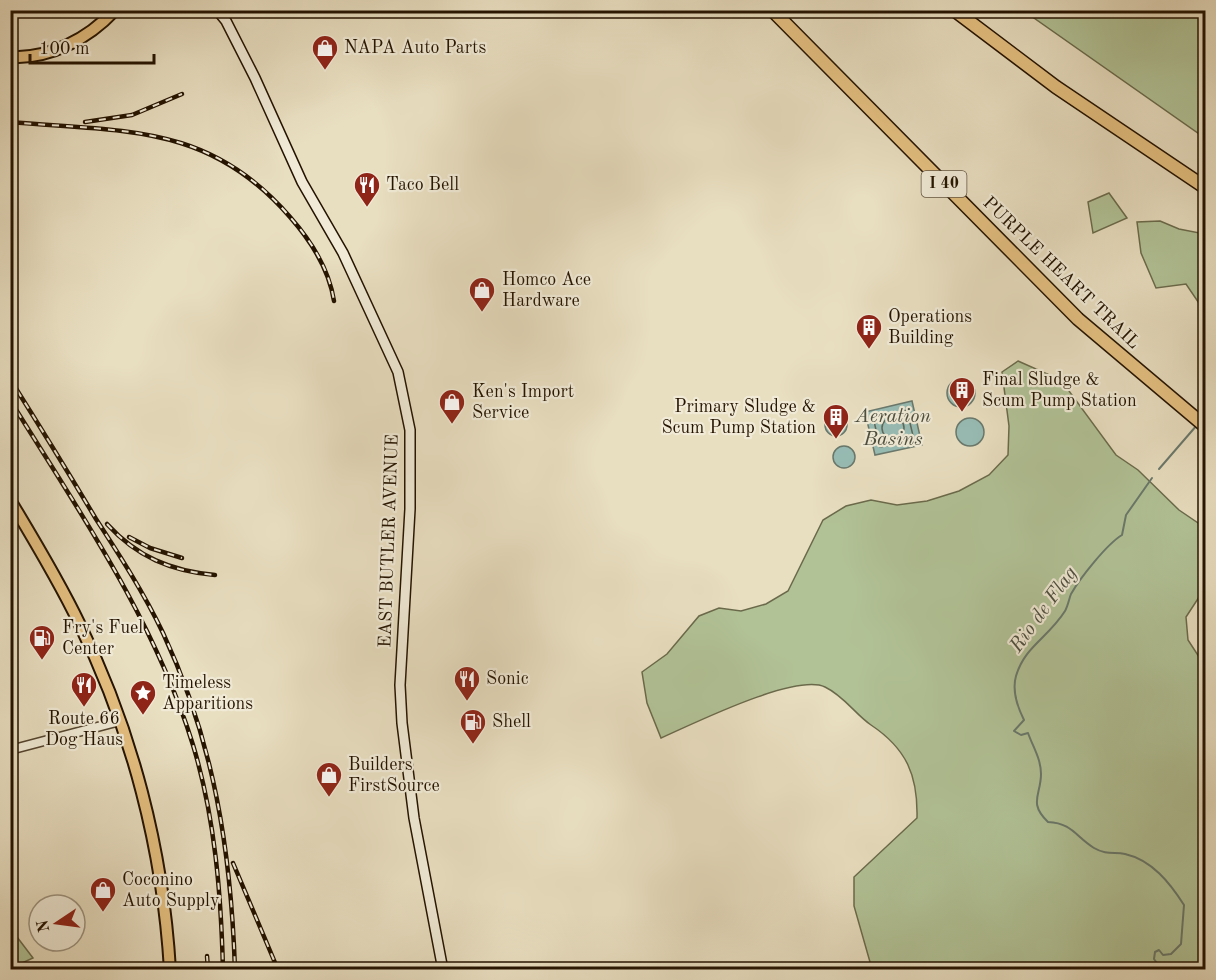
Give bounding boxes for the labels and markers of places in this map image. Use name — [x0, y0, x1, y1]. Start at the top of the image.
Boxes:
shop icon: NAPA Auto Parts — [310, 33, 340, 71]
place label: NAPA Auto Parts — [344, 39, 486, 57]
restaurant icon: Taco Bell — [352, 170, 382, 208]
place label: Taco Bell — [386, 176, 459, 194]
place label: Homco Ace Hardware — [502, 271, 591, 310]
shop icon: Homco Ace Hardware — [467, 275, 497, 313]
place label: Operations Building — [888, 308, 972, 347]
building icon: Operations Building — [854, 312, 884, 350]
place label: Final Sludge & Scum Pump Station — [982, 371, 1137, 410]
building icon: Final Sludge & Scum Pump Station — [947, 375, 977, 413]
place label: Ken's Import Service — [472, 383, 574, 422]
shop icon: Ken's Import Service — [437, 387, 467, 425]
place label: Primary Sludge & Scum Pump Station — [661, 398, 816, 437]
building icon: Primary Sludge & Scum Pump Station — [821, 402, 851, 440]
place label: Fry's Fuel Center — [62, 619, 143, 658]
fuel station icon: Fry's Fuel Center — [27, 623, 57, 661]
restaurant icon: Sonic — [452, 664, 482, 702]
restaurant icon: Route 66 Dog Haus — [69, 670, 99, 708]
place label: Sonic — [486, 670, 529, 688]
place label: Timeless Apparitions — [162, 674, 253, 713]
place icon: Timeless Apparitions — [128, 678, 158, 716]
fuel station icon: Shell — [458, 707, 488, 745]
place label: Route 66 Dog Haus — [45, 710, 123, 749]
place label: Shell — [492, 713, 531, 731]
place label: Builders FirstSource — [348, 756, 440, 795]
shop icon: Builders FirstSource — [314, 760, 344, 798]
place label: Coconino Auto Supply — [122, 871, 220, 910]
shop icon: Coconino Auto Supply — [88, 875, 118, 913]

